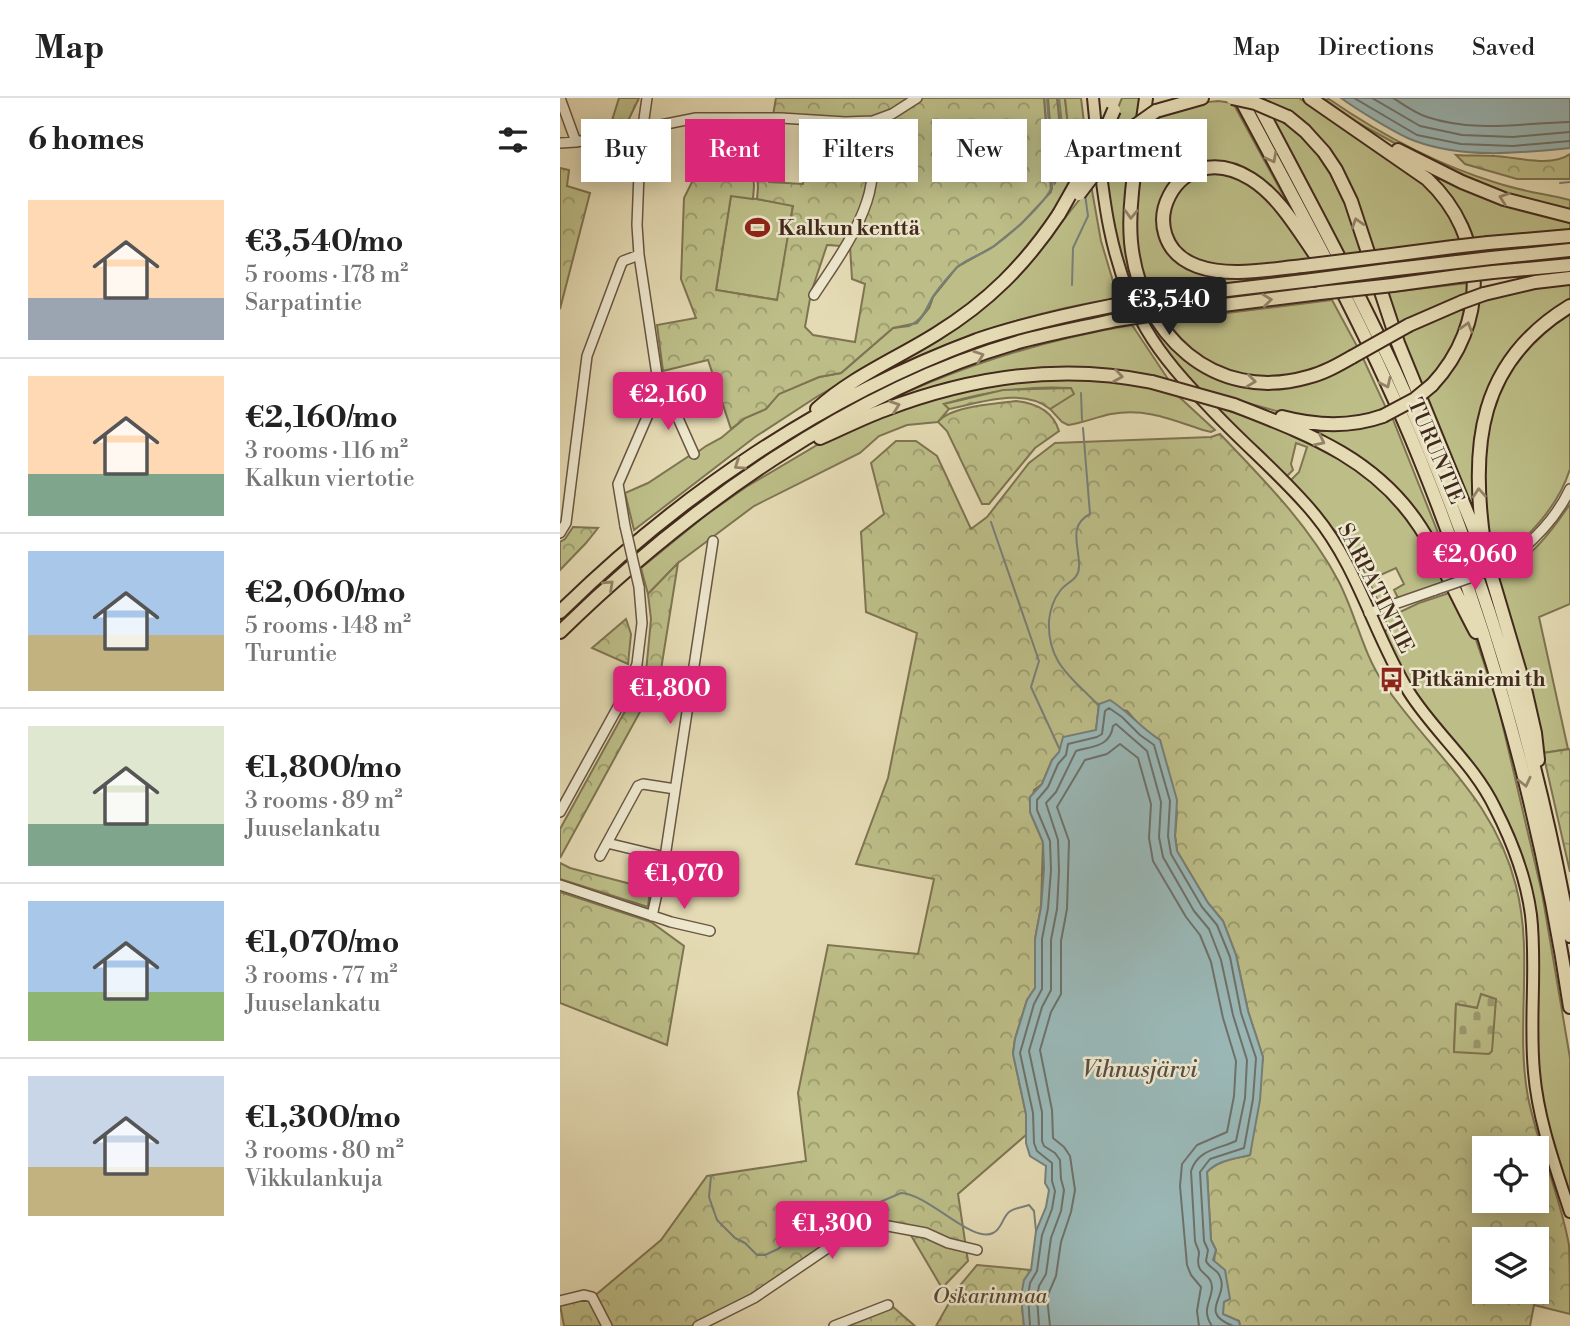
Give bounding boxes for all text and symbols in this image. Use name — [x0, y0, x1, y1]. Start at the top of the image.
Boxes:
text: Map — [35, 28, 104, 69]
text: Map — [1233, 33, 1280, 63]
text: Directions — [1318, 33, 1434, 63]
text: Saved — [1472, 33, 1535, 63]
chip: Buy — [581, 119, 671, 182]
chip: Rent — [685, 119, 785, 182]
chip: Filters — [799, 119, 918, 182]
chip: New — [932, 119, 1027, 182]
chip: Apartment — [1041, 119, 1207, 182]
text: 6 homes — [28, 121, 144, 159]
icon: filters — [494, 121, 532, 159]
one-way arrow — [1264, 151, 1277, 164]
one-way arrow — [1499, 192, 1511, 206]
one-way arrow — [1124, 209, 1139, 220]
sports icon: Kalkun kenttä — [744, 214, 772, 242]
place label: Kalkun kenttä — [778, 216, 920, 242]
one-way arrow — [1351, 217, 1366, 229]
text: €3,540/mo — [245, 223, 404, 261]
icon: home — [84, 228, 168, 312]
text: 5 rooms · 178 m² — [245, 261, 408, 289]
pin: €3,540 — [1112, 278, 1226, 337]
text: €3,540 — [1128, 286, 1210, 314]
text: Sarpatintie — [245, 289, 362, 317]
one-way arrow — [1261, 292, 1273, 307]
one-way arrow — [1458, 321, 1473, 333]
one-way arrow — [973, 350, 985, 364]
one-way arrow — [1112, 368, 1124, 383]
pin: €2,160 — [611, 372, 725, 432]
one-way arrow — [1246, 373, 1257, 388]
one-way arrow — [1378, 376, 1392, 388]
text: €2,160 — [629, 381, 707, 409]
street label: TURUNTIE — [1401, 394, 1469, 508]
text: €2,160/mo — [245, 399, 398, 437]
one-way arrow — [888, 400, 900, 414]
icon: home — [84, 404, 168, 488]
one-way arrow — [1313, 432, 1325, 446]
text: 3 rooms · 116 m² — [245, 437, 408, 465]
one-way arrow — [734, 457, 747, 470]
text: Kalkun viertotie — [245, 465, 415, 493]
one-way arrow — [1472, 487, 1487, 498]
street label: SARPATINTIE — [1331, 519, 1419, 658]
pin: €2,060 — [1418, 532, 1532, 592]
text: €2,060 — [1433, 541, 1517, 569]
text: €2,060/mo — [245, 574, 406, 612]
icon: home — [84, 579, 168, 663]
one-way arrow — [601, 581, 614, 593]
text: 5 rooms · 148 m² — [245, 612, 411, 640]
text: Turuntie — [245, 640, 337, 668]
bus stop icon: Pitkäniemi th — [1377, 665, 1405, 693]
pin: €1,800 — [613, 666, 727, 726]
place label: Pitkäniemi th — [1411, 667, 1545, 693]
text: €1,800 — [629, 675, 711, 703]
text: €1,800/mo — [245, 749, 402, 787]
icon: home — [84, 754, 168, 838]
one-way arrow — [1517, 776, 1531, 788]
text: 3 rooms · 89 m² — [245, 787, 402, 815]
text: Juuselankatu — [245, 815, 381, 843]
pin: €1,070 — [627, 852, 741, 911]
text: €1,070 — [644, 860, 724, 888]
text: €1,070/mo — [245, 924, 399, 962]
icon: home — [84, 929, 168, 1013]
text: 3 rooms · 77 m² — [245, 962, 398, 990]
text: Juuselankatu — [245, 990, 381, 1018]
water label: Vihnusjärvi — [1082, 1056, 1198, 1084]
text: €1,300/mo — [245, 1099, 401, 1137]
icon: home — [84, 1104, 168, 1188]
map controls — [1472, 1136, 1549, 1304]
button: locate — [1472, 1136, 1549, 1213]
text: 3 rooms · 80 m² — [245, 1137, 404, 1165]
text: Vikkulankuja — [245, 1165, 383, 1193]
pin: €1,300 — [775, 1202, 889, 1261]
text: €1,300 — [792, 1210, 872, 1238]
button: layers — [1472, 1227, 1549, 1304]
park label: Oskarinmaa — [933, 1284, 1048, 1310]

